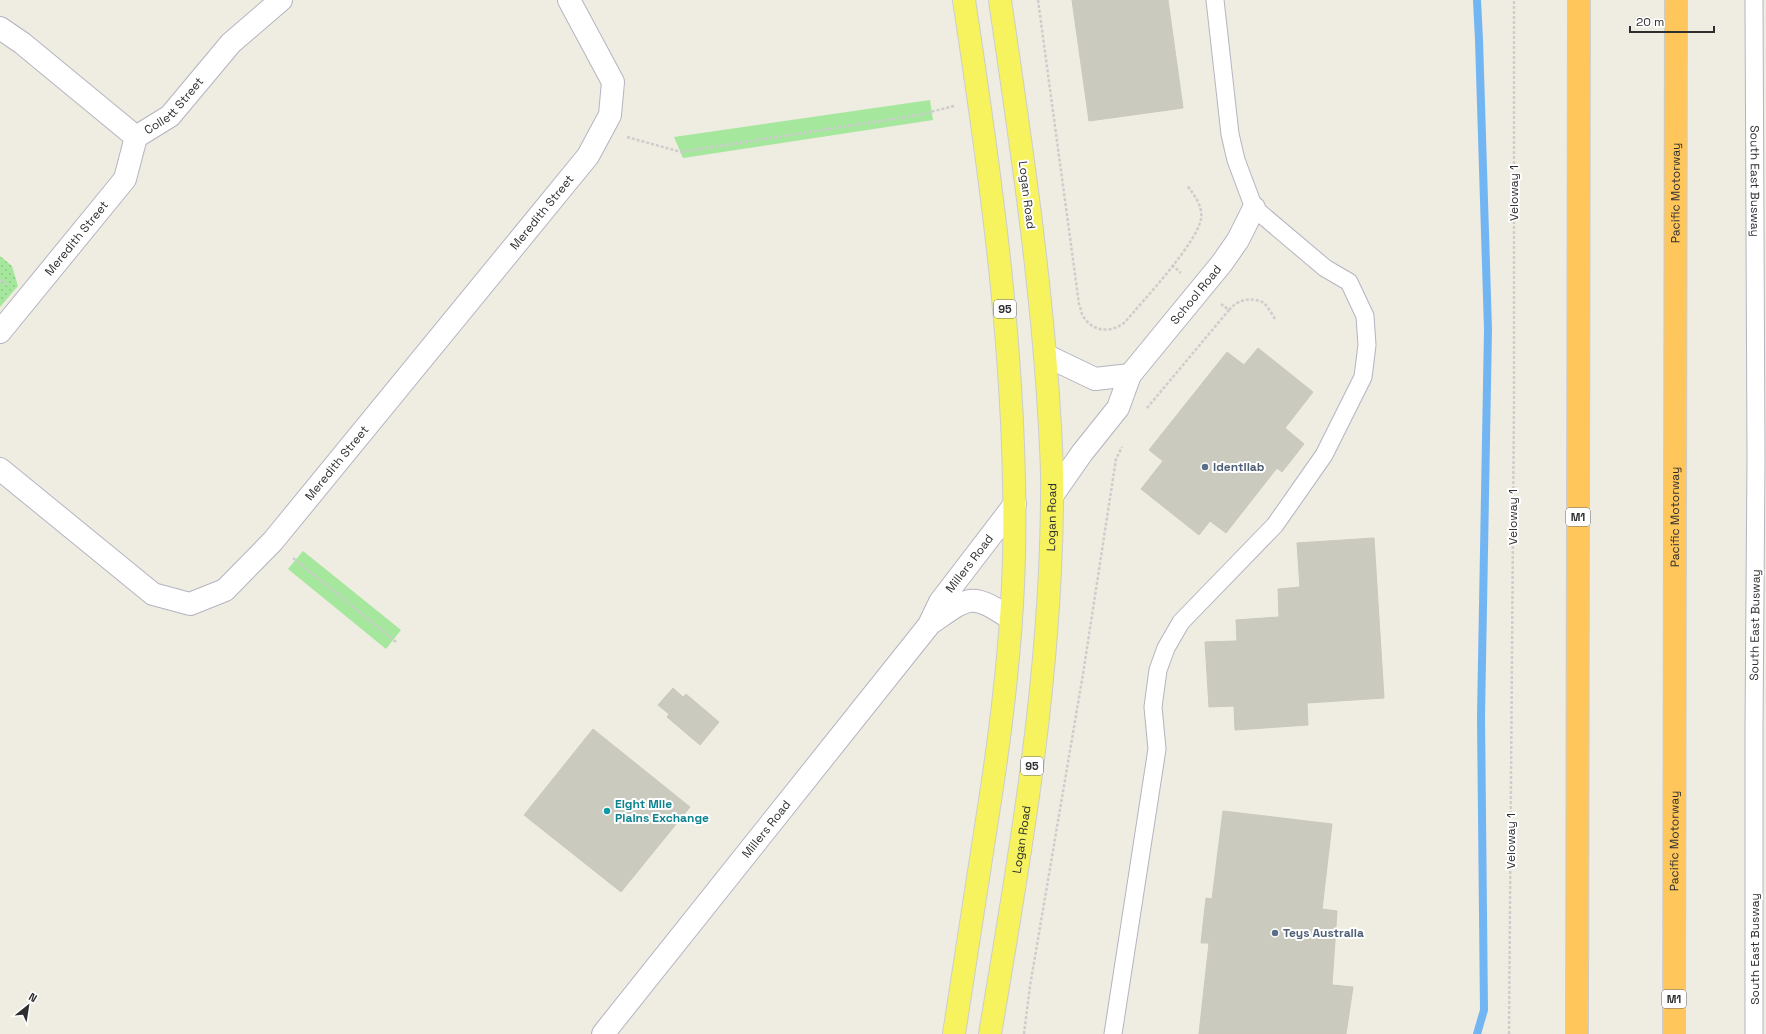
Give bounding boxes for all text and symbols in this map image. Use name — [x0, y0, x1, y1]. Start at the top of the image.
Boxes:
scale bar — [1630, 8, 1714, 34]
text: 20 m — [1636, 14, 1664, 30]
street label: Collett Street — [141, 74, 207, 138]
street label: South East Busway — [1747, 125, 1763, 237]
street label: Pacific Motorway — [1668, 143, 1684, 243]
street label: Logan Road — [1015, 160, 1039, 230]
street label: Veloway 1 — [1506, 165, 1522, 221]
street label: Meredith Street — [507, 171, 577, 253]
street label: Meredith Street — [41, 197, 112, 279]
street label: School Road — [1167, 262, 1225, 328]
road number: 95 — [994, 300, 1016, 318]
street label: Meredith Street — [301, 422, 372, 504]
place label: Identilab — [1213, 459, 1265, 475]
marker: Identilab — [1200, 462, 1210, 472]
street label: Pacific Motorway — [1667, 467, 1683, 567]
street label: Logan Road — [1043, 483, 1060, 552]
street label: Veloway 1 — [1505, 489, 1521, 545]
road number: M1 — [1566, 508, 1590, 526]
street label: Millers Road — [942, 531, 997, 596]
street label: South East Busway — [1746, 569, 1764, 681]
road number: 95 — [1021, 757, 1043, 775]
street label: Pacific Motorway — [1666, 791, 1682, 891]
place label: Eight Mile Plains Exchange — [615, 796, 709, 826]
street label: Millers Road — [738, 797, 794, 861]
street label: Logan Road — [1009, 805, 1035, 875]
marker: Eight Mile Plains Exchange — [602, 806, 612, 816]
street label: Veloway 1 — [1503, 813, 1519, 869]
street label: South East Busway — [1747, 893, 1763, 1005]
place label: Teys Australia — [1283, 925, 1364, 941]
marker: Teys Australia — [1270, 928, 1280, 938]
north arrow — [8, 986, 48, 1026]
text: N — [26, 989, 40, 1005]
road number: M1 — [1662, 990, 1686, 1008]

